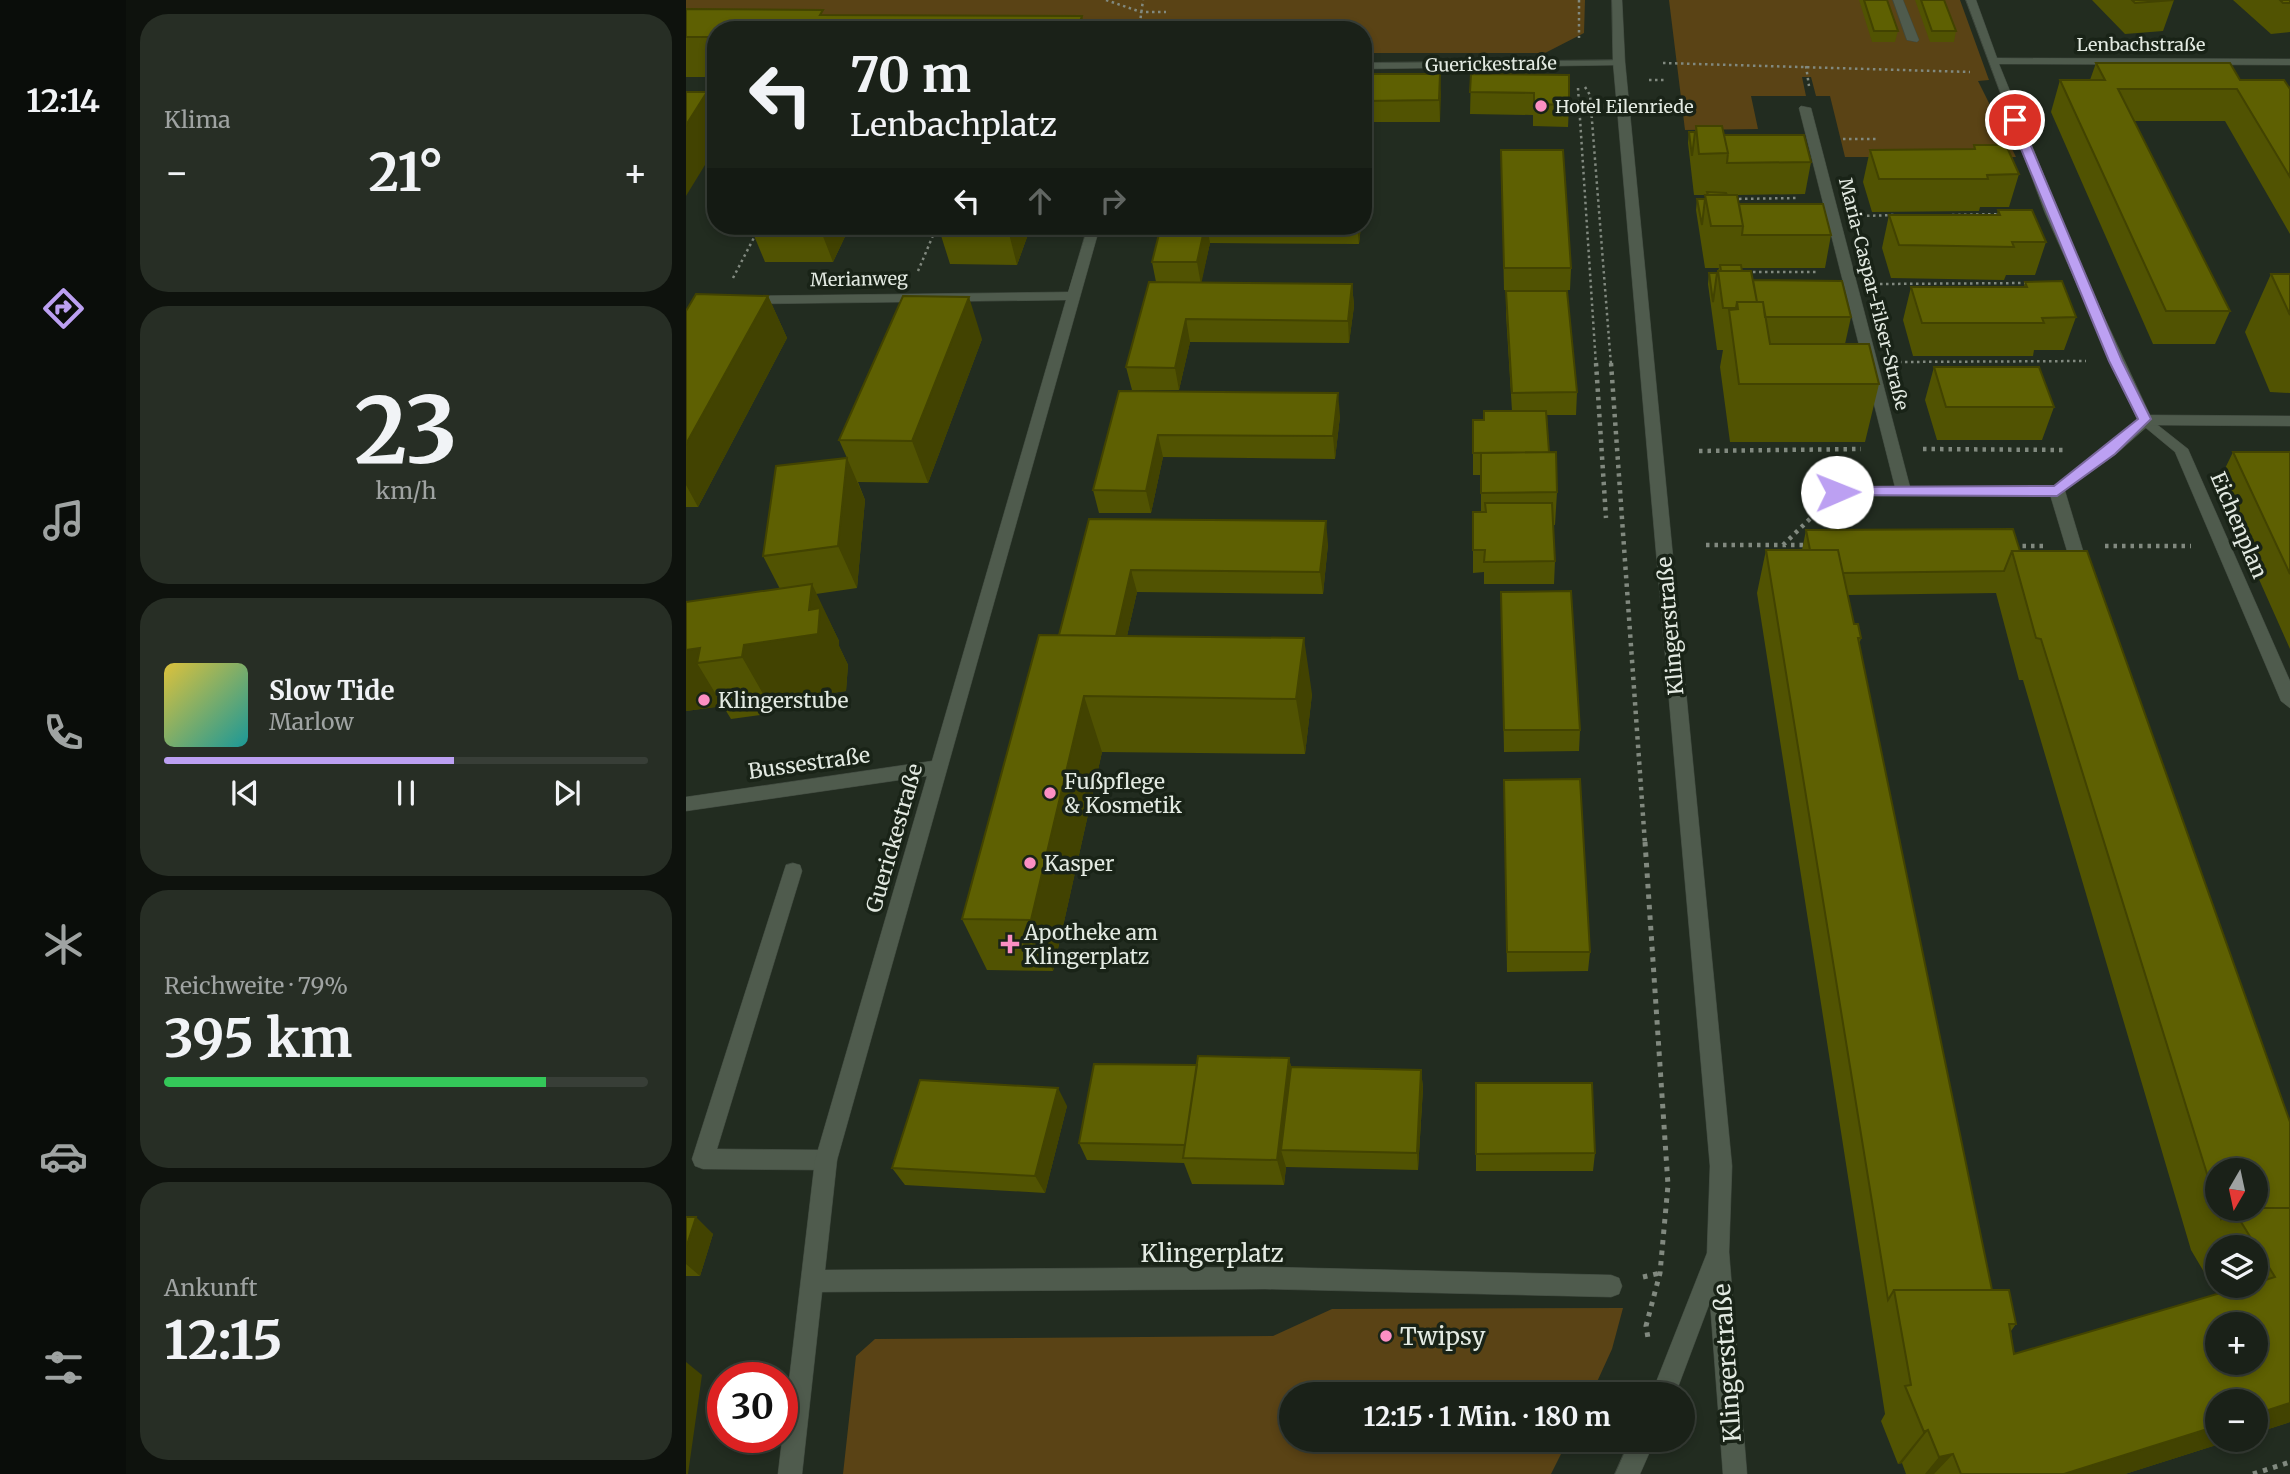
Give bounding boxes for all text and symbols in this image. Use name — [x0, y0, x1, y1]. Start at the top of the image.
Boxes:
street label: Lenbachstraße — [2077, 33, 2205, 56]
text: 70 m — [850, 44, 971, 105]
icon: left — [735, 49, 826, 140]
street label: Guerickestraße — [1425, 51, 1557, 77]
text: 12:14 — [26, 81, 100, 121]
pin — [1985, 90, 2045, 150]
place label: Hotel Eilenriede — [1555, 95, 1694, 118]
marker: Hotel Eilenriede — [1533, 98, 1549, 114]
icon: arrive — [1996, 101, 2034, 139]
text: Klima — [164, 105, 231, 134]
text: Lenbachplatz — [850, 105, 1057, 145]
text: 21° — [368, 140, 444, 205]
text: − — [164, 149, 189, 196]
text: + — [623, 149, 648, 196]
street label: Maria-Caspar-Filser-Straße — [1834, 175, 1914, 413]
icon: left — [948, 182, 986, 220]
icon: ahead — [1021, 182, 1059, 220]
icon: right — [1094, 182, 1132, 220]
street label: Merianweg — [810, 267, 908, 291]
icon: directions — [39, 284, 88, 333]
text: 23 — [354, 373, 458, 488]
position arrow — [1800, 455, 1874, 529]
street label: Eichenplan — [2204, 468, 2274, 582]
text: km/h — [376, 476, 436, 505]
icon: music — [39, 496, 88, 545]
street label: Klingerstraße — [1650, 556, 1690, 696]
text: Slow Tide — [269, 674, 395, 707]
place label: Klingerstube — [718, 687, 849, 714]
marker: Klingerstube — [696, 692, 712, 708]
text: Marlow — [269, 707, 354, 736]
icon: phone — [39, 708, 88, 757]
street label: Bussestraße — [746, 741, 872, 785]
street label: Guerickestraße — [860, 760, 928, 916]
place label: Fußpflege & Kosmetik — [1064, 768, 1183, 819]
icon: previous — [226, 774, 264, 812]
icon: pause — [387, 774, 425, 812]
icon: next — [548, 774, 586, 812]
marker: Fußpflege & Kosmetik — [1042, 785, 1058, 801]
place label: Kasper — [1044, 850, 1114, 877]
marker: Kasper — [1022, 855, 1038, 871]
place label: Apotheke am Klingerplatz — [1023, 919, 1158, 970]
icon: climate — [39, 920, 88, 969]
marker: Apotheke am Klingerplatz — [1002, 936, 1018, 952]
text: Reichweite · 79% — [164, 971, 348, 1000]
text: 395 km — [164, 1006, 352, 1071]
icon: car — [39, 1132, 88, 1181]
north arrow — [2205, 1158, 2268, 1222]
map controls — [2205, 1158, 2268, 1452]
button: layers — [2205, 1235, 2268, 1298]
street label: Klingerplatz — [1140, 1238, 1284, 1269]
text: Ankunft — [164, 1273, 257, 1302]
street label: Klingerstraße — [1706, 1283, 1748, 1443]
text: 12:15 — [164, 1308, 283, 1373]
button: + — [2205, 1312, 2268, 1375]
place label: Twipsy — [1400, 1321, 1485, 1352]
marker: Twipsy — [1378, 1328, 1394, 1344]
icon: filters — [39, 1343, 88, 1392]
speed limit sign: 30 — [707, 1362, 798, 1453]
button: − — [2205, 1389, 2268, 1452]
text: 12:15 · 1 Min. · 180 m — [1363, 1400, 1611, 1433]

